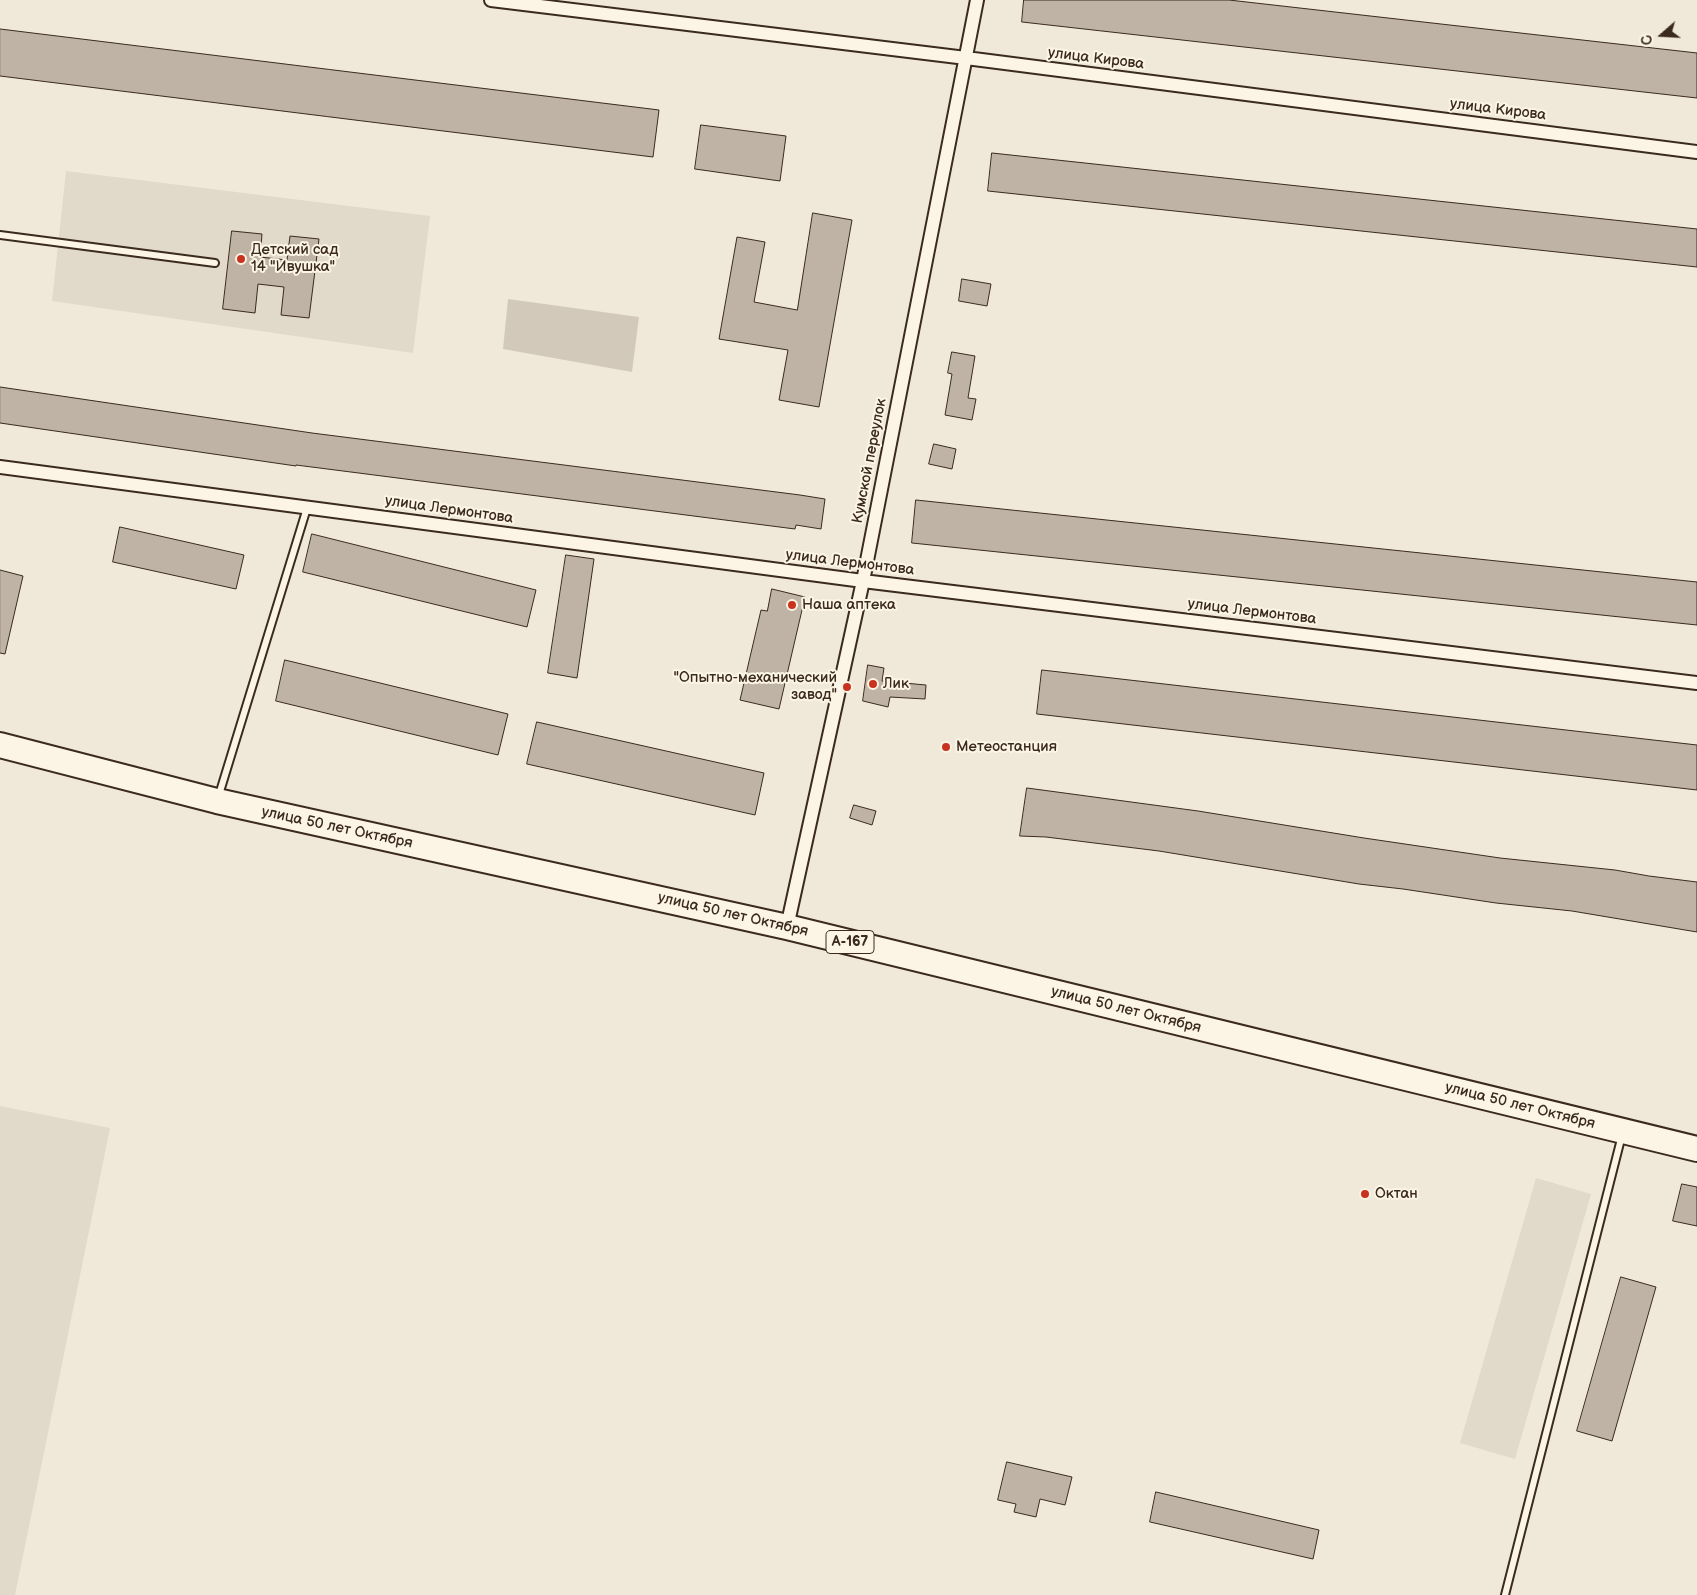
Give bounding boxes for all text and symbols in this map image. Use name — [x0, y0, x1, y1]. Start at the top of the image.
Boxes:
north arrow — [1637, 10, 1687, 60]
text: С — [1638, 33, 1657, 47]
street label: улица Кирова — [1047, 44, 1145, 74]
street label: улица Кирова — [1449, 95, 1547, 125]
place label: Детский сад 14 "Ивушка" — [251, 241, 338, 276]
marker: Детский сад 14 "Ивушка" — [235, 253, 247, 265]
street label: Кумской переулок — [849, 397, 891, 525]
street label: улица Лермонтова — [384, 492, 514, 528]
street label: улица Лермонтова — [785, 546, 915, 580]
street label: улица Лермонтова — [1187, 595, 1317, 629]
place label: Наша аптека — [802, 596, 896, 614]
marker: Наша аптека — [786, 599, 798, 611]
place label: "Опытно-механический завод" — [673, 669, 837, 704]
place label: Лик — [883, 675, 909, 693]
marker: Лик — [867, 678, 879, 690]
marker: "Опытно-механический завод" — [841, 681, 853, 693]
place label: Метеостанция — [956, 738, 1057, 756]
marker: Метеостанция — [940, 741, 952, 753]
street label: улица 50 лет Октября — [260, 803, 414, 853]
street label: улица 50 лет Октября — [656, 889, 810, 941]
road number: А-167 — [826, 930, 874, 954]
street label: улица 50 лет Октября — [1049, 983, 1203, 1037]
street label: улица 50 лет Октября — [1443, 1079, 1597, 1133]
place label: Октан — [1375, 1185, 1418, 1203]
marker: Октан — [1359, 1188, 1371, 1200]

